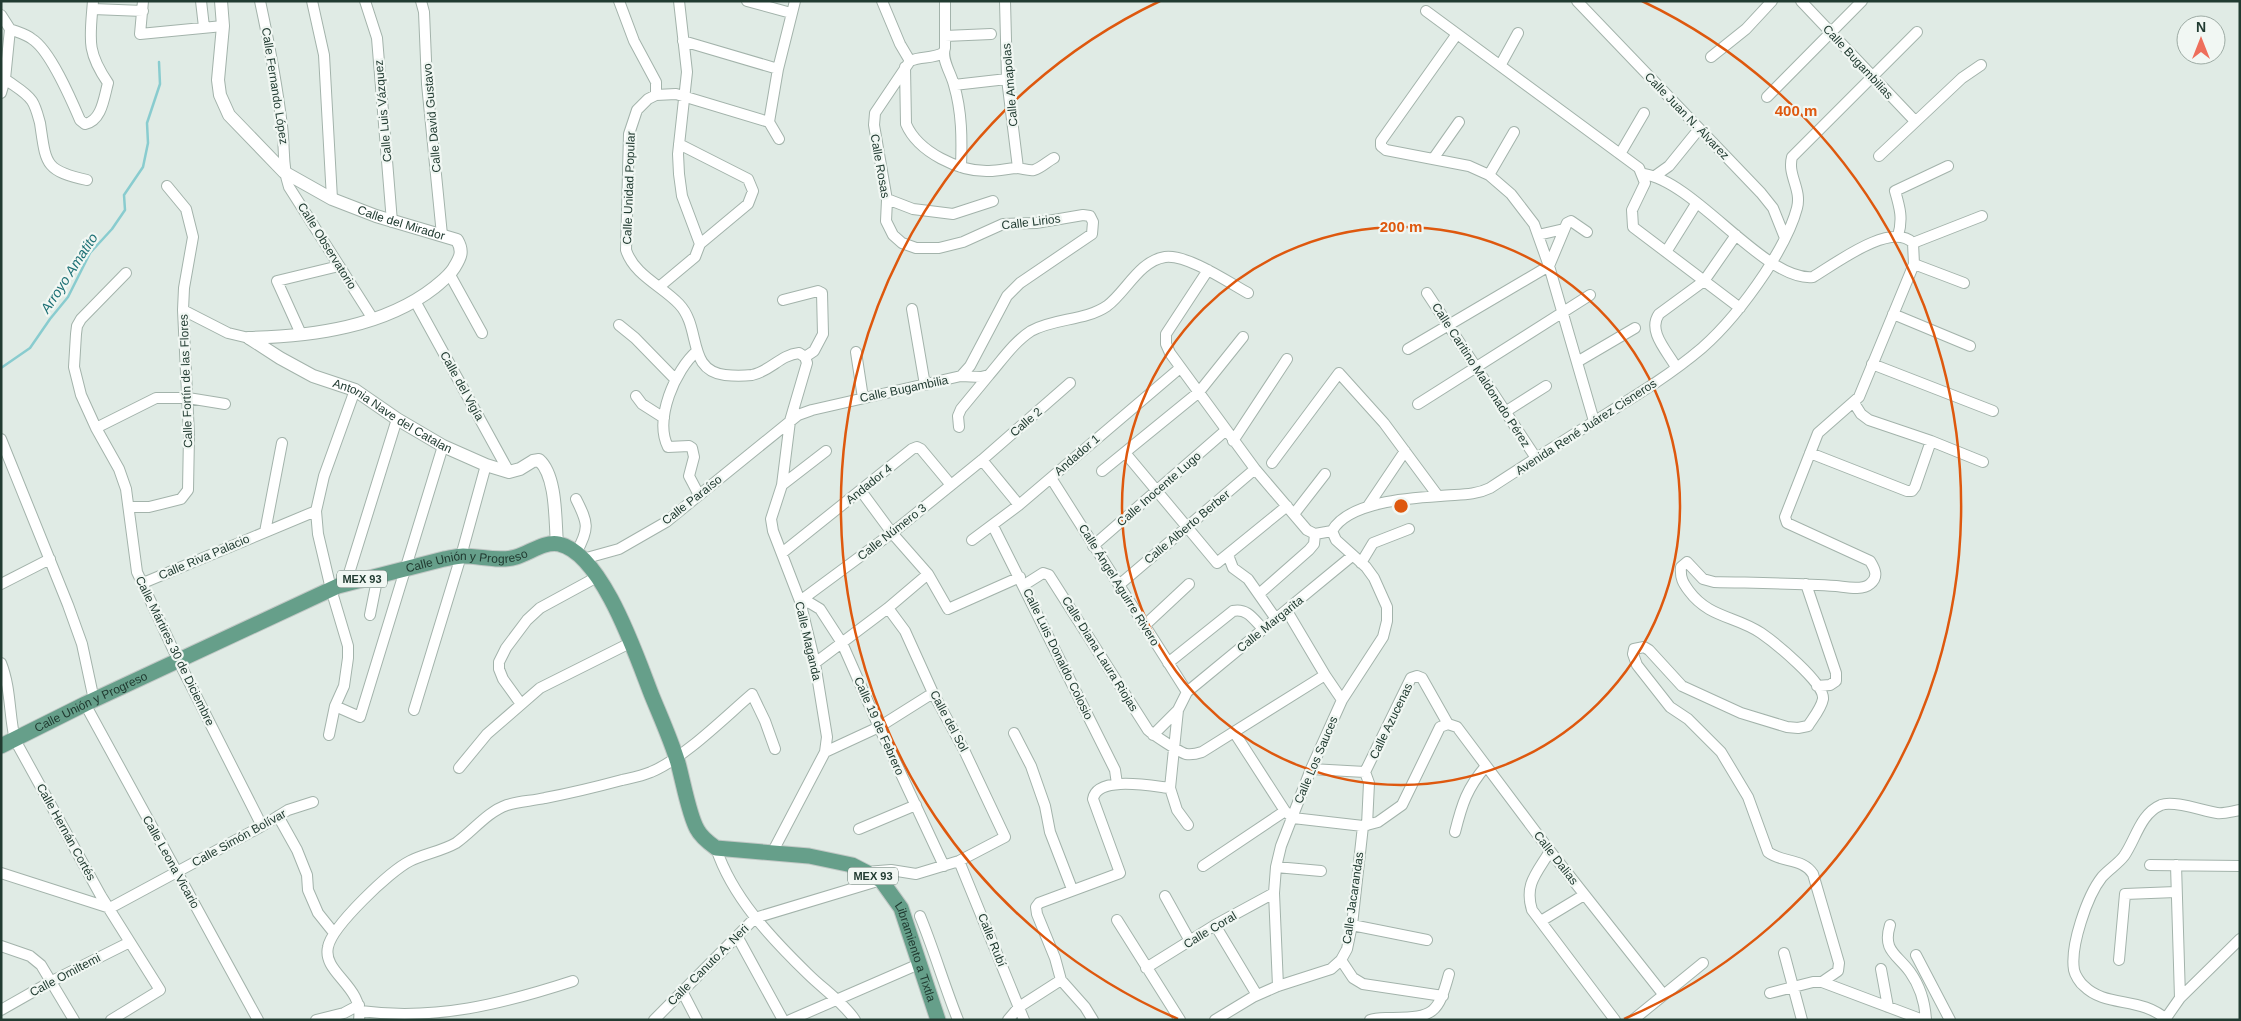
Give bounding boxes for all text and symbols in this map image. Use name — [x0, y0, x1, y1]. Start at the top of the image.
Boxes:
north arrow — [2176, 15, 2226, 65]
text: N — [2196, 19, 2206, 35]
street label: Calle Bugambilias — [1820, 22, 1896, 102]
street label: Calle Fernando López — [259, 27, 291, 145]
street label: Calle Amapolas — [999, 43, 1021, 127]
street label: Calle Luis Vázquez — [372, 59, 394, 163]
street label: Calle David Gustavo — [420, 63, 444, 173]
street label: Calle Juan N. Álvarez — [1642, 69, 1733, 162]
text: 400 m — [1775, 102, 1817, 119]
street label: Calle Unidad Popular — [620, 131, 638, 245]
street label: Calle Rosas — [867, 133, 893, 199]
street label: Calle Observatorio — [295, 200, 359, 292]
street label: Calle del Mirador — [356, 203, 447, 243]
street label: Calle Lirios — [1001, 211, 1061, 233]
text: 200 m — [1380, 218, 1422, 235]
water label: Arroyo Amatito — [37, 230, 101, 317]
street label: Calle Caritino Maldonado Pérez — [1429, 300, 1533, 450]
street label: Calle Fortín de las Flores — [177, 314, 195, 448]
street label: Calle del Vigía — [437, 349, 487, 423]
street label: Calle Bugambilia — [859, 373, 950, 405]
street label: Antonia Nave del Catalan — [331, 376, 454, 456]
street label: Avenida René Juárez Cisneros — [1513, 376, 1659, 478]
street label: Calle 2 — [1007, 404, 1045, 440]
street label: Andador 1 — [1052, 431, 1103, 478]
street label: Calle Inocente Lugo — [1114, 448, 1204, 529]
street label: Andador 4 — [843, 461, 895, 507]
street label: Calle Paraíso — [659, 472, 725, 528]
street label: Calle Alberto Berber — [1141, 487, 1233, 567]
centre of rings — [1392, 497, 1410, 515]
street label: Calle Número 3 — [855, 501, 929, 563]
street label: Calle Ángel Aguirre Rivero — [1076, 521, 1163, 649]
street label: Calle Riva Palacio — [156, 531, 252, 582]
street label: Calle Unión y Progreso — [404, 546, 530, 575]
road number: MEX 93 — [337, 570, 387, 588]
street label: Calle Mártires 30 de Diciembre — [133, 574, 218, 728]
street label: Calle Luis Donaldo Colosio — [1020, 586, 1096, 722]
street label: Calle Margarita — [1234, 593, 1306, 655]
street label: Calle Diana Laura Riojas — [1059, 594, 1141, 714]
street label: Calle Maganda — [792, 600, 824, 682]
street label: Calle Unión y Progreso — [32, 669, 150, 735]
street label: Calle 19 de Febrero — [851, 675, 907, 778]
street label: Calle Azucenas — [1367, 681, 1415, 761]
street label: Calle del Sol — [927, 688, 971, 754]
street label: Calle Los Sauces — [1291, 714, 1341, 806]
street label: Calle Hernán Cortés — [34, 781, 98, 883]
street label: Calle Simón Bolívar — [190, 806, 288, 870]
street label: Calle Leona Vicario — [140, 813, 202, 911]
street label: Calle Dalias — [1531, 828, 1581, 888]
street label: Calle Jacarandas — [1340, 851, 1366, 945]
road number: MEX 93 — [848, 868, 898, 884]
street label: Libramiento a Tixtla — [892, 899, 939, 1004]
street label: Calle Coral — [1181, 909, 1239, 951]
street label: Calle Rubí — [975, 911, 1009, 969]
street label: Calle Canuto A. Neri — [665, 922, 751, 1008]
street label: Calle Omiltemi — [27, 951, 103, 999]

